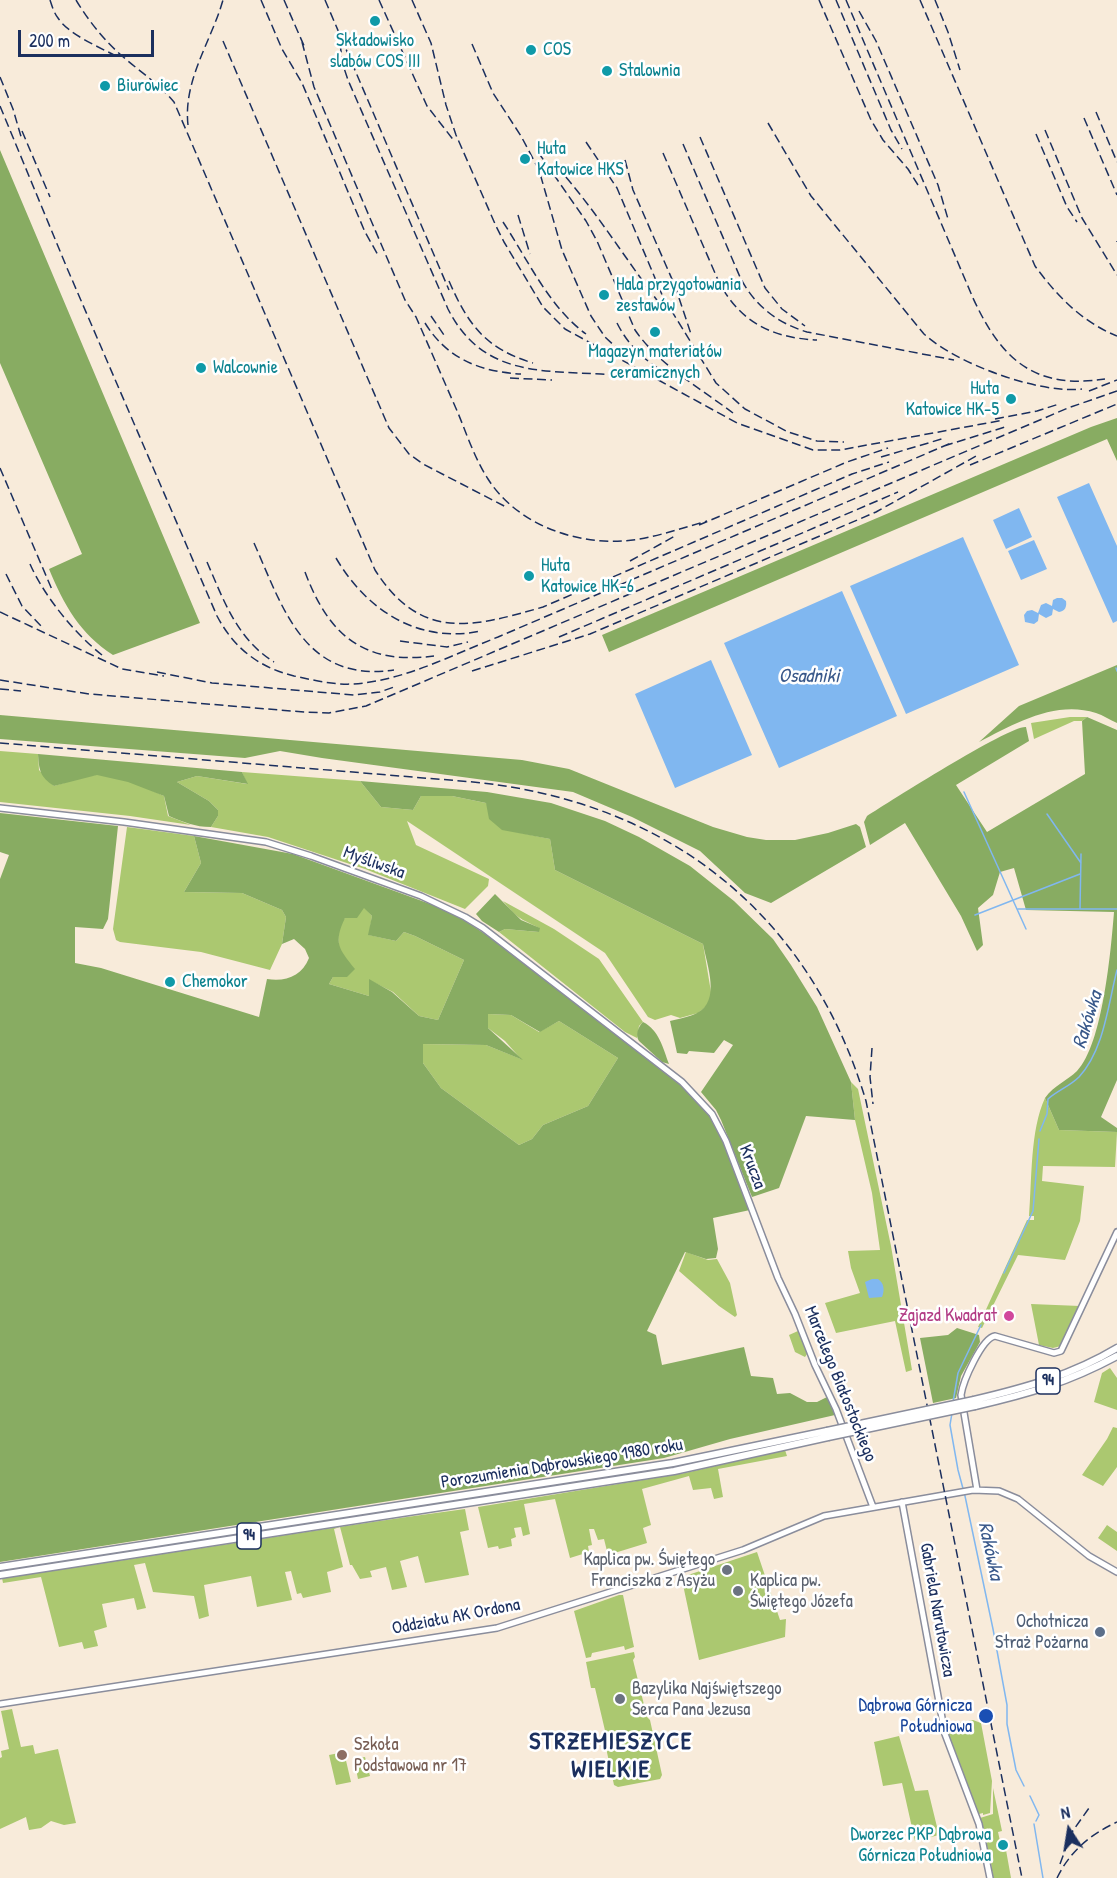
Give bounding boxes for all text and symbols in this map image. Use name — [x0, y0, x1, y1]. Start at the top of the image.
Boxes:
marker: Składowisko slabów COS III — [368, 14, 382, 28]
scale bar — [21, 18, 158, 56]
text: 200 m — [29, 28, 70, 53]
place label: Składowisko slabów COS III — [330, 30, 420, 72]
place label: COS — [543, 39, 571, 61]
marker: COS — [524, 43, 538, 57]
place label: Stalownia — [619, 60, 680, 82]
marker: Stalownia — [600, 64, 614, 78]
place label: Biurowiec — [117, 75, 178, 97]
marker: Biurowiec — [98, 79, 112, 93]
place label: Huta Katowice HKS — [537, 138, 624, 180]
marker: Huta Katowice HKS — [518, 152, 532, 166]
place label: Hala przygotowania zestawów — [616, 274, 741, 316]
marker: Hala przygotowania zestawów — [597, 288, 611, 302]
marker: Magazyn materiałów ceramicznych — [648, 325, 662, 339]
place label: Magazyn materiałów ceramicznych — [588, 341, 722, 384]
place label: Walcownie — [213, 357, 278, 379]
marker: Walcownie — [194, 361, 208, 375]
place label: Huta Katowice HK-5 — [906, 378, 999, 420]
marker: Huta Katowice HK-5 — [1004, 392, 1018, 406]
place label: Huta Katowice HK-6 — [541, 555, 634, 598]
marker: Huta Katowice HK-6 — [522, 569, 536, 583]
water label: Osadniki — [779, 665, 839, 689]
street label: Myśliwska — [340, 842, 408, 884]
place label: Chemokor — [182, 971, 248, 993]
marker: Chemokor — [163, 975, 177, 989]
water label: Rakówka — [1068, 988, 1108, 1052]
street label: Krucza — [734, 1142, 770, 1192]
street label: Marcelego Białostockiego — [799, 1303, 881, 1465]
place label: Zajazd Kwadrat — [899, 1305, 997, 1327]
marker: Zajazd Kwadrat — [1002, 1309, 1016, 1323]
road number: 94 — [1036, 1368, 1060, 1394]
street label: Porozumienia Dąbrowskiego 1980 roku — [440, 1434, 684, 1494]
water label: Rakówka — [972, 1520, 1008, 1582]
road number: 94 — [237, 1523, 261, 1549]
street label: Gabriela Narutowicza — [915, 1541, 959, 1679]
place label: Kaplica pw. Świętego Franciszka z Asyżu — [583, 1549, 715, 1592]
marker: Kaplica pw. Świętego Franciszka z Asyżu — [720, 1563, 734, 1577]
place label: Kaplica pw. Świętego Józefa — [750, 1570, 853, 1612]
marker: Kaplica pw. Świętego Józefa — [731, 1584, 745, 1598]
street label: Oddziału AK Ordona — [390, 1594, 522, 1640]
place label: Ochotnicza Straż Pożarna — [995, 1611, 1088, 1654]
marker: Ochotnicza Straż Pożarna — [1093, 1625, 1107, 1639]
place label: Bazylika Najświętszego Serca Pana Jezusa — [632, 1678, 782, 1720]
marker: Bazylika Najświętszego Serca Pana Jezusa — [613, 1692, 627, 1706]
place label: Dąbrowa Górnicza Południowa — [859, 1695, 972, 1738]
marker: Dąbrowa Górnicza Południowa — [977, 1707, 995, 1725]
district label: STRZEMIESZYCE WIELKIE — [529, 1729, 693, 1785]
place label: Szkoła Podstawowa nr 17 — [354, 1734, 467, 1776]
marker: Szkoła Podstawowa nr 17 — [335, 1748, 349, 1762]
north arrow — [1039, 1800, 1099, 1860]
text: N — [1059, 1801, 1072, 1824]
place label: Dworzec PKP Dąbrowa Górnicza Południowa — [850, 1824, 991, 1866]
marker: Dworzec PKP Dąbrowa Górnicza Południowa — [996, 1838, 1010, 1852]

